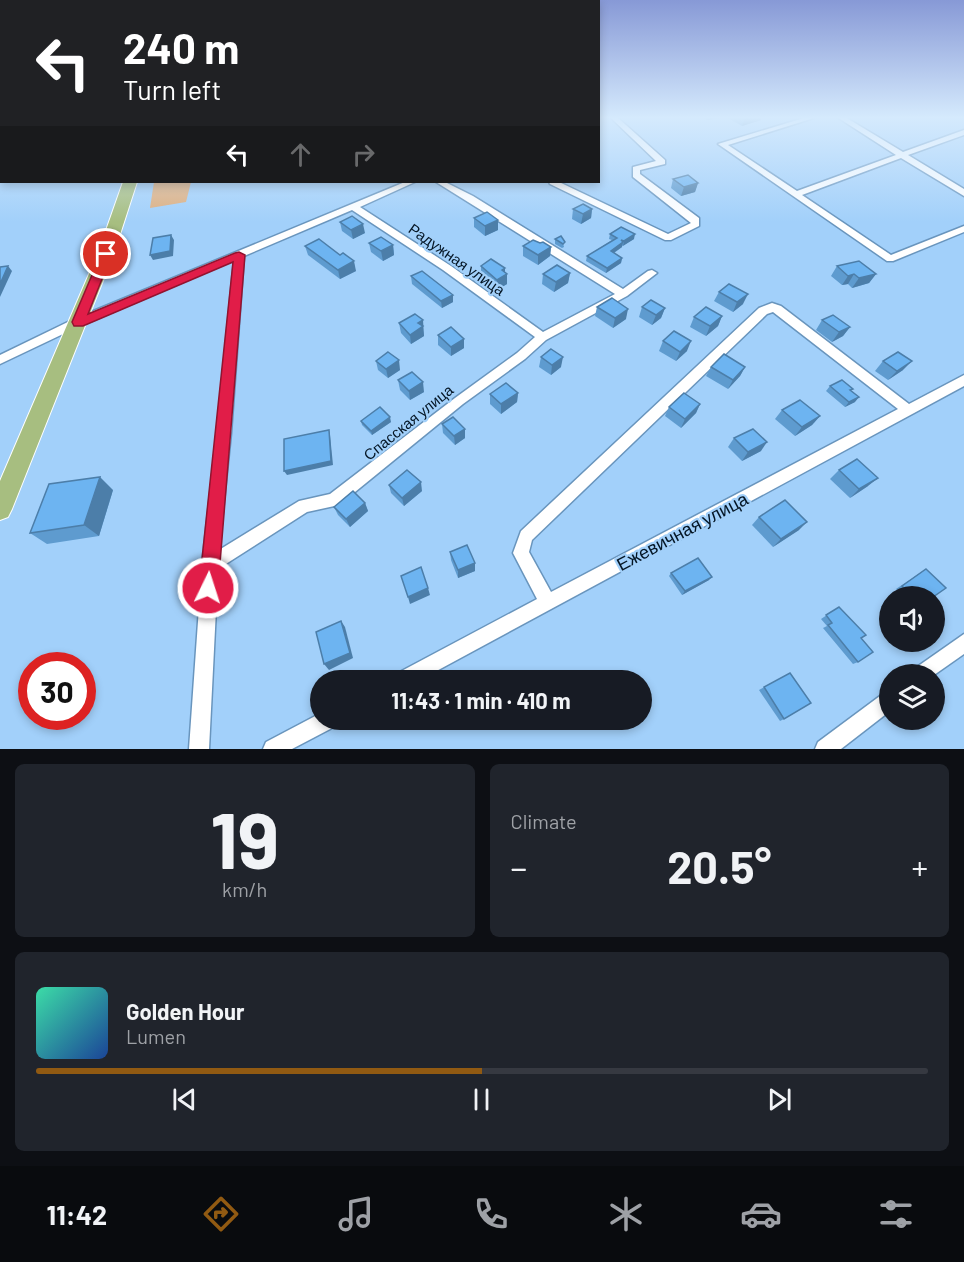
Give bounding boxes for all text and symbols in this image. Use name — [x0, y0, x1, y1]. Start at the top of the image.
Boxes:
text: 240 m — [123, 22, 239, 72]
icon: left — [24, 24, 102, 102]
text: Turn left — [123, 73, 221, 105]
icon: left — [221, 138, 254, 171]
icon: ahead — [284, 138, 317, 171]
icon: right — [347, 138, 380, 171]
street label: Радужная улица — [405, 219, 509, 299]
pin — [80, 228, 131, 279]
icon: arrive — [89, 237, 122, 270]
street label: Спасская улица — [360, 380, 457, 464]
street label: Ежевичная улица — [612, 487, 752, 575]
position arrow — [176, 556, 240, 620]
map controls — [879, 586, 945, 730]
button: sound — [879, 586, 945, 652]
speed limit sign: 30 — [18, 652, 96, 730]
button: layers — [879, 664, 945, 730]
text: 11:43 · 1 min · 410 m — [391, 687, 571, 713]
text: 19 — [210, 791, 279, 885]
text: Climate — [511, 809, 577, 833]
text: 20.5° — [667, 839, 771, 893]
text: − — [511, 847, 527, 887]
text: + — [912, 847, 928, 887]
text: km/h — [222, 877, 267, 901]
text: Golden Hour — [126, 998, 244, 1024]
text: Lumen — [126, 1024, 186, 1048]
icon: previous — [168, 1083, 201, 1116]
icon: pause — [465, 1083, 498, 1116]
icon: next — [763, 1083, 796, 1116]
icon: directions — [200, 1193, 242, 1235]
icon: music — [335, 1193, 377, 1235]
icon: phone — [470, 1193, 512, 1235]
icon: climate — [605, 1193, 647, 1235]
icon: car — [740, 1193, 782, 1235]
icon: filters — [875, 1193, 917, 1235]
text: 11:42 — [47, 1198, 107, 1230]

